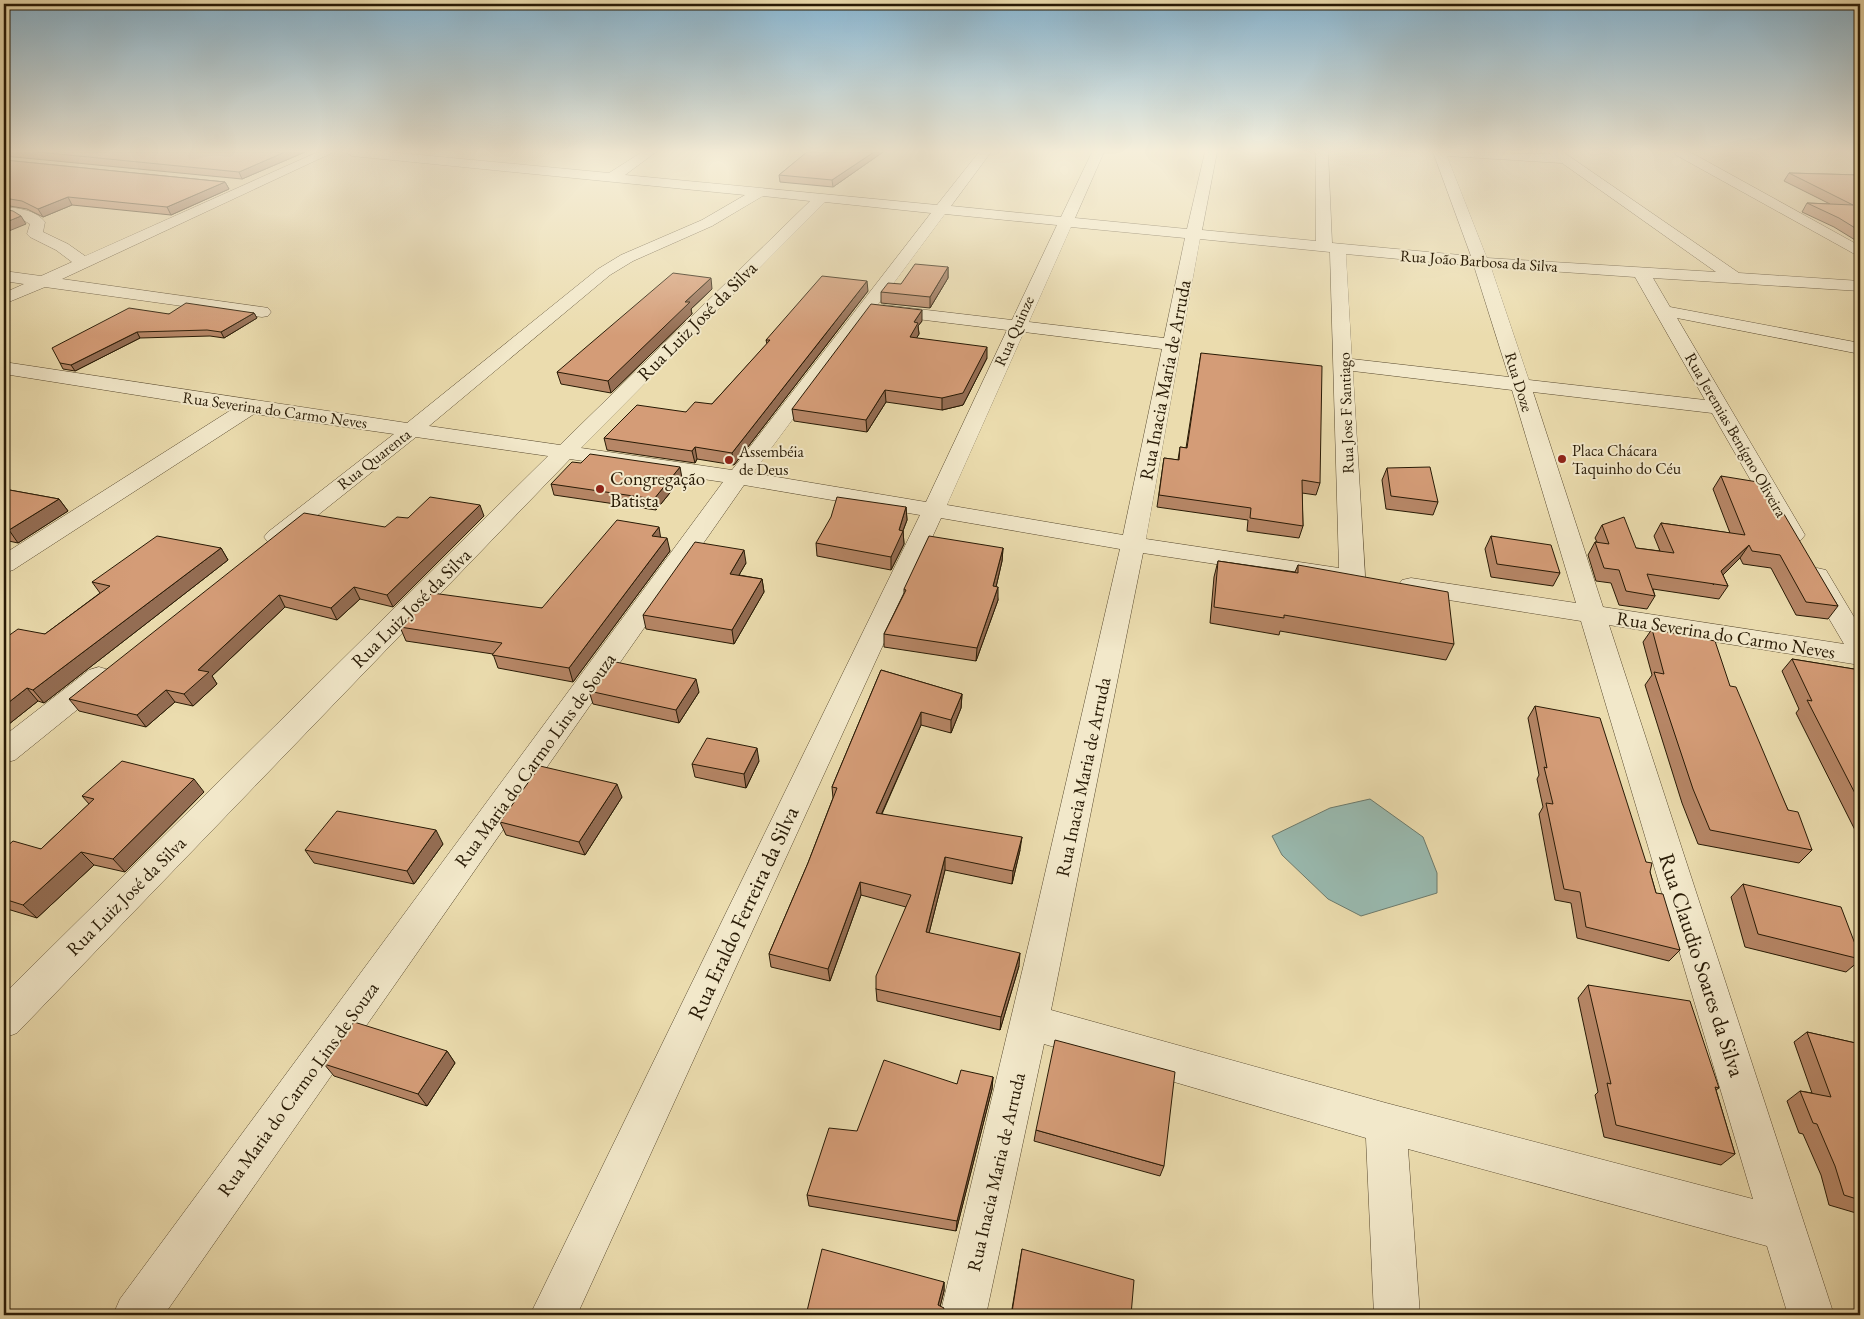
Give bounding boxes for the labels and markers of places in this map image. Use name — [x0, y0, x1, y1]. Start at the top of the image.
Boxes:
place label: Placa Chácara Taquinho do Céu — [1572, 440, 1682, 479]
place label: Assembéia de Deus — [738, 441, 804, 480]
marker: Placa Chácara Taquinho do Céu — [1556, 453, 1568, 465]
marker: Assembéia de Deus — [723, 454, 735, 466]
place label: Congregação Batista — [610, 466, 705, 513]
marker: Congregação Batista — [594, 483, 606, 495]

